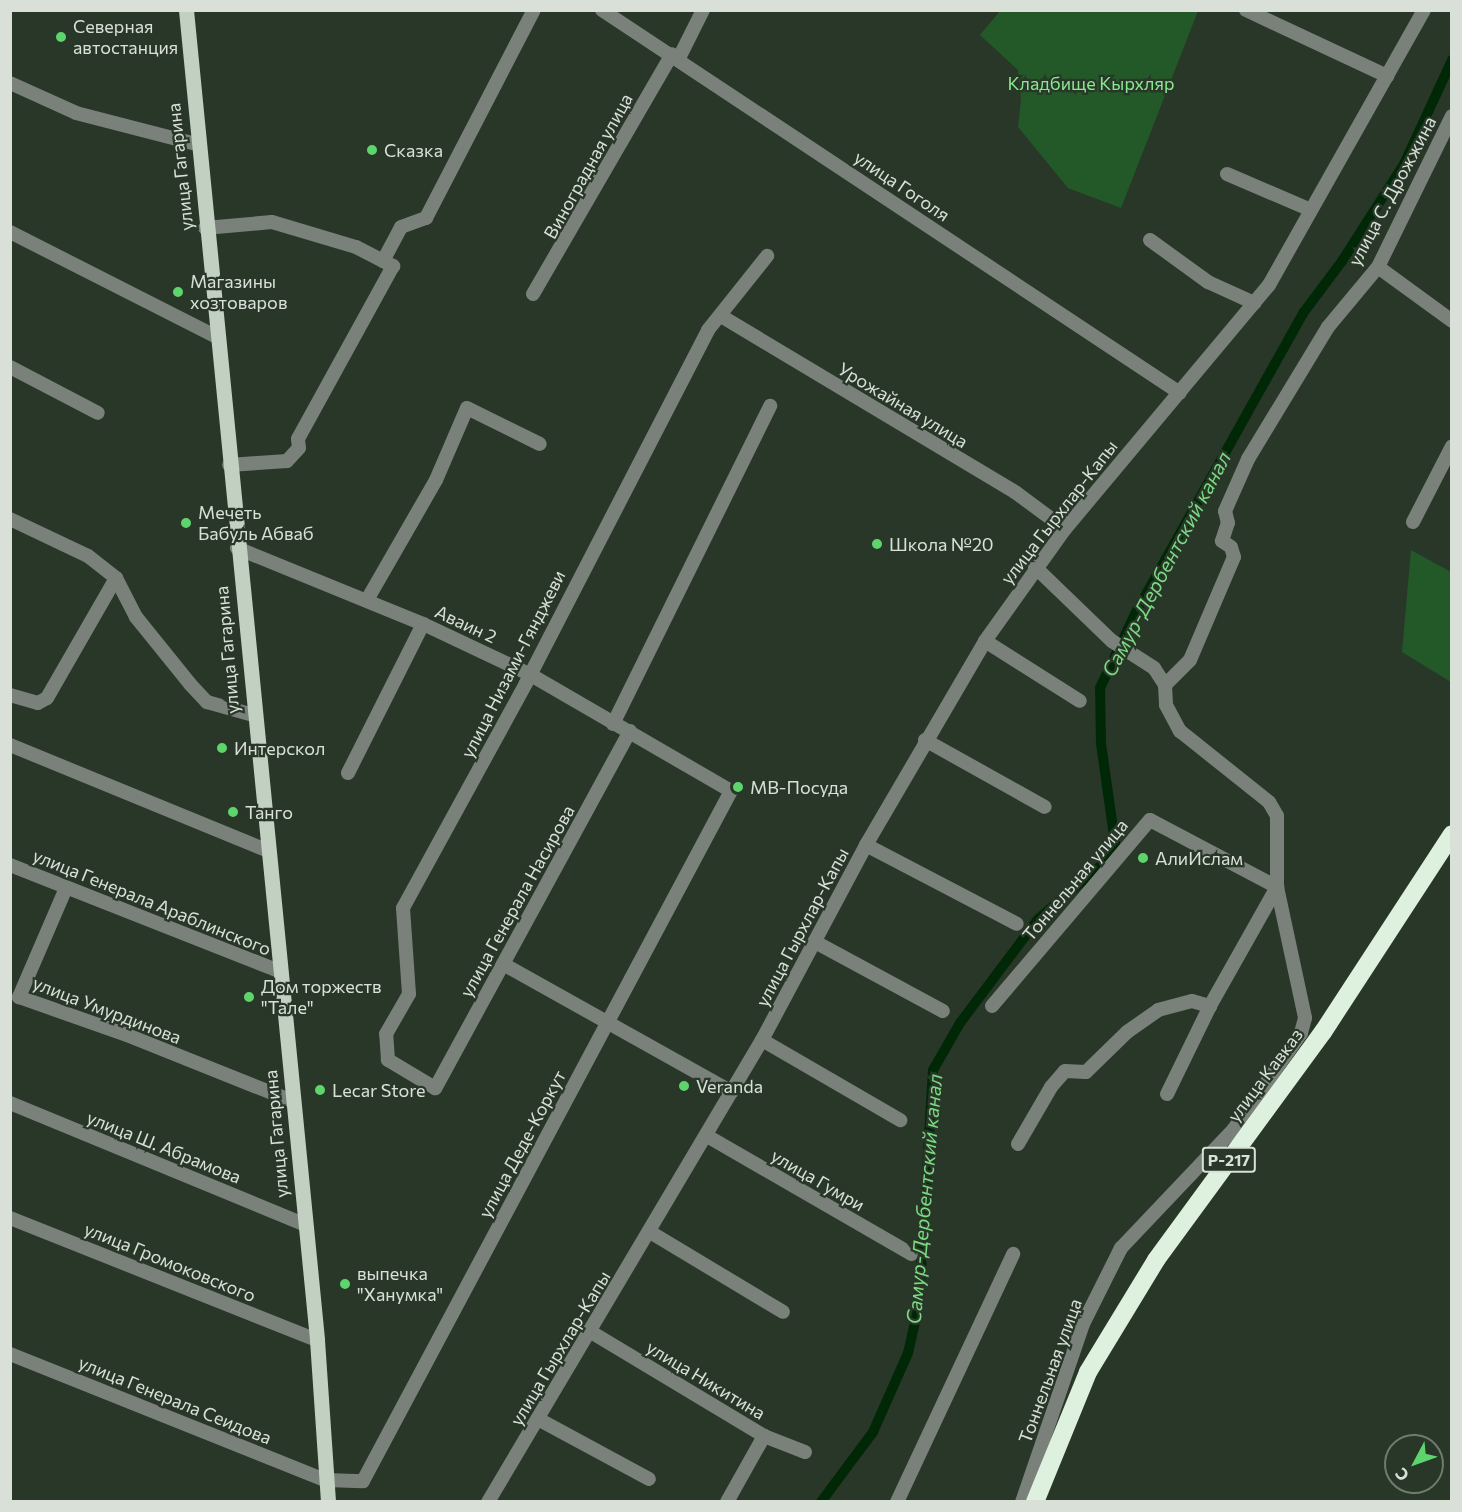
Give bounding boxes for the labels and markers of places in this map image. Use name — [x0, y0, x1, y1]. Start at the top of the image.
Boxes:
place label: Северная автостанция — [73, 16, 178, 58]
marker: Северная автостанция — [54, 30, 68, 44]
place label: Сказка — [384, 139, 443, 161]
marker: Сказка — [365, 143, 379, 157]
place label: Магазины хозтоваров — [190, 271, 287, 314]
marker: Магазины хозтоваров — [171, 285, 185, 299]
place label: Мечеть Бабуль Абваб — [198, 502, 314, 544]
marker: Мечеть Бабуль Абваб — [179, 516, 193, 530]
place label: Школа №20 — [889, 533, 994, 555]
marker: Школа №20 — [870, 537, 884, 551]
place label: Интерскол — [234, 737, 325, 759]
marker: Интерскол — [215, 741, 229, 755]
place label: МВ-Посуда — [750, 776, 848, 798]
marker: МВ-Посуда — [731, 780, 745, 794]
place label: Танго — [245, 801, 293, 823]
marker: Танго — [226, 805, 240, 819]
place label: АлиИслам — [1155, 847, 1243, 869]
marker: АлиИслам — [1136, 851, 1150, 865]
place label: Дом торжеств "Тале" — [261, 976, 382, 1018]
marker: Дом торжеств "Тале" — [242, 990, 256, 1004]
place label: Veranda — [696, 1075, 763, 1097]
place label: Lecar Store — [332, 1079, 426, 1101]
marker: Veranda — [677, 1079, 691, 1093]
marker: Lecar Store — [313, 1083, 327, 1097]
place label: выпечка "Ханумка" — [357, 1263, 443, 1306]
marker: выпечка "Ханумка" — [338, 1277, 352, 1291]

